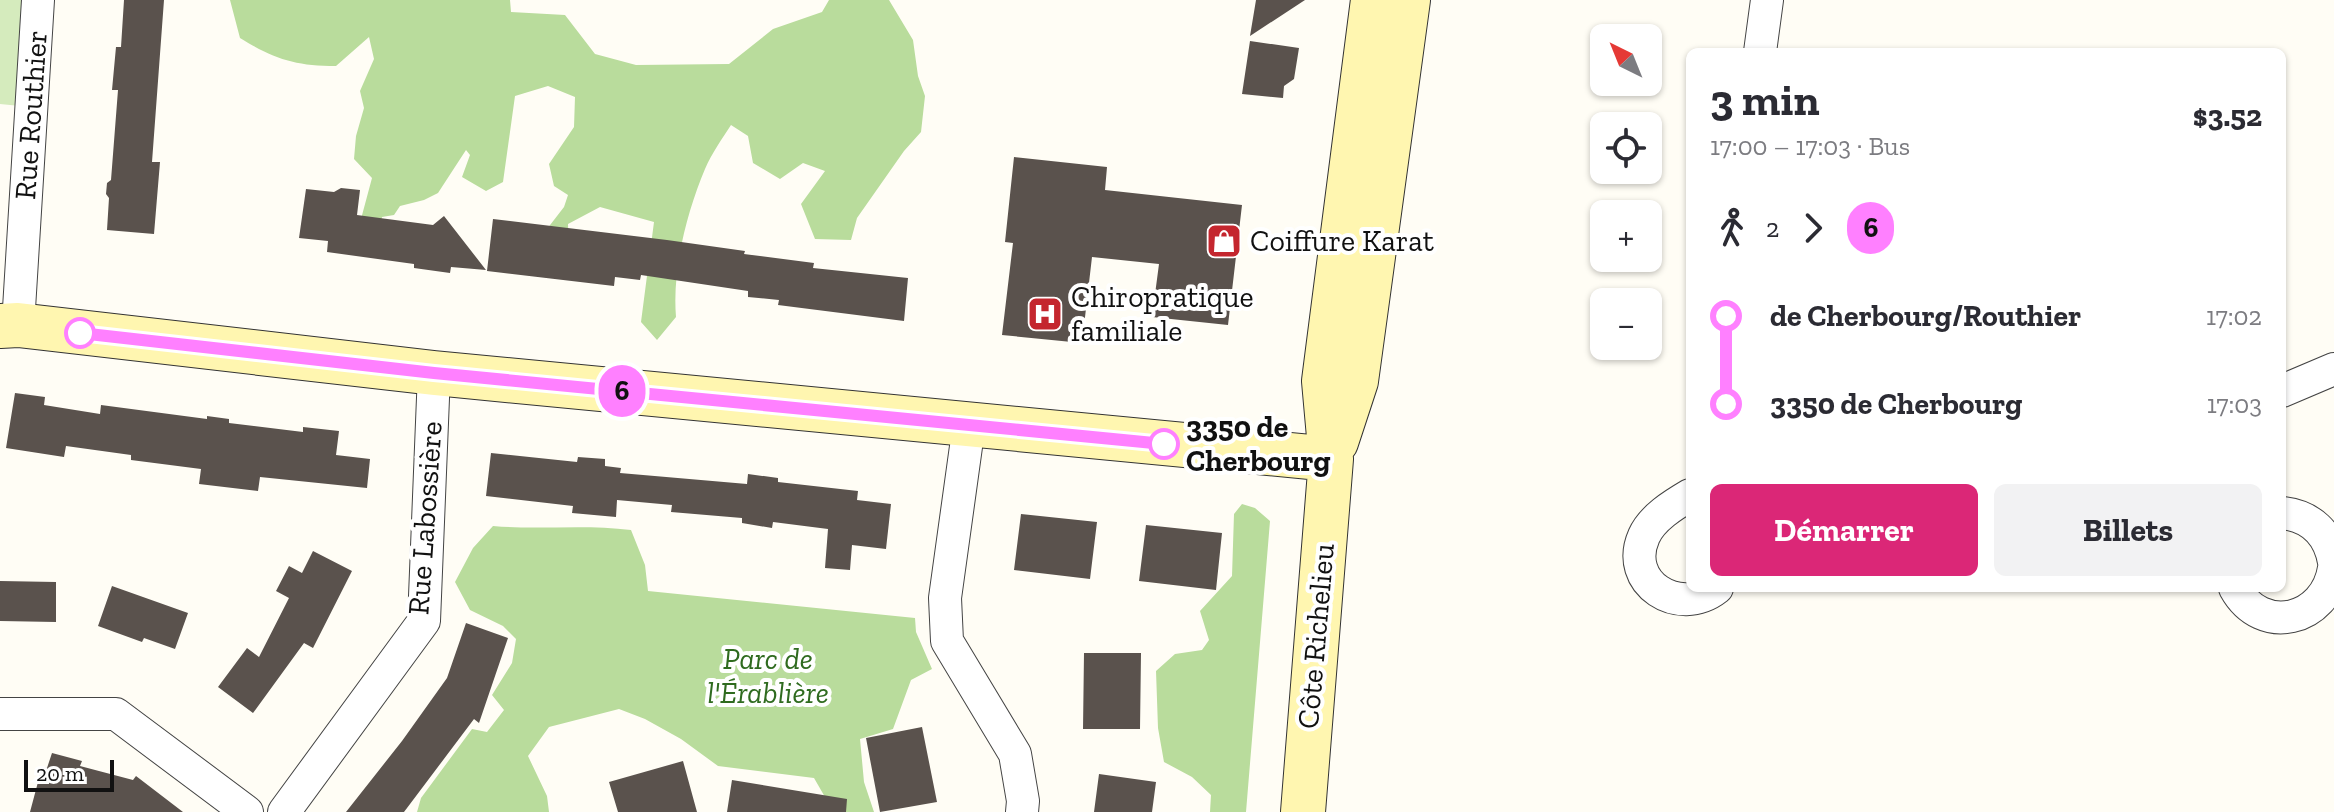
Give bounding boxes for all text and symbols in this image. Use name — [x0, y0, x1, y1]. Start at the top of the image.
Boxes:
north arrow — [1590, 24, 1662, 96]
map controls — [1590, 24, 1662, 360]
street label: Rue Routhier — [7, 29, 55, 201]
text: 3 min — [1710, 73, 1819, 126]
text: $3.52 — [2193, 98, 2262, 134]
button: locate — [1590, 112, 1662, 184]
text: 17:00 – 17:03 · Bus — [1710, 130, 1910, 162]
button: + — [1590, 200, 1662, 272]
icon: walk — [1710, 206, 1754, 250]
icon: forward — [1791, 206, 1835, 250]
text: 6 — [1863, 211, 1878, 244]
text: 2 — [1766, 212, 1779, 244]
shop icon: Coiffure Karat — [1205, 222, 1243, 260]
place label: Coiffure Karat — [1250, 223, 1434, 259]
place label: Chiropratique familiale — [1071, 279, 1254, 349]
button: − — [1590, 288, 1662, 360]
hospital icon: Chiropratique familiale — [1026, 295, 1064, 333]
text: de Cherbourg/Routhier — [1770, 298, 2081, 334]
text: 17:02 — [2206, 300, 2262, 332]
unlabelled marker — [65, 318, 95, 348]
line badge: 6 — [596, 365, 648, 417]
text: 6 — [614, 374, 630, 407]
text: 3350 de Cherbourg — [1770, 386, 2022, 422]
text: 17:03 — [2207, 388, 2262, 420]
place label: 3350 de Cherbourg — [1186, 409, 1331, 479]
street label: Rue Labossière — [400, 420, 450, 616]
marker: 3350 de Cherbourg — [1149, 429, 1179, 459]
button: Démarrer — [1710, 484, 1978, 576]
button: Billets — [1994, 484, 2262, 576]
street label: Côte Richelieu — [1290, 542, 1342, 730]
park label: Parc de l'Érablière — [707, 641, 829, 711]
scale bar — [24, 756, 114, 792]
text: 20 m — [36, 760, 84, 787]

